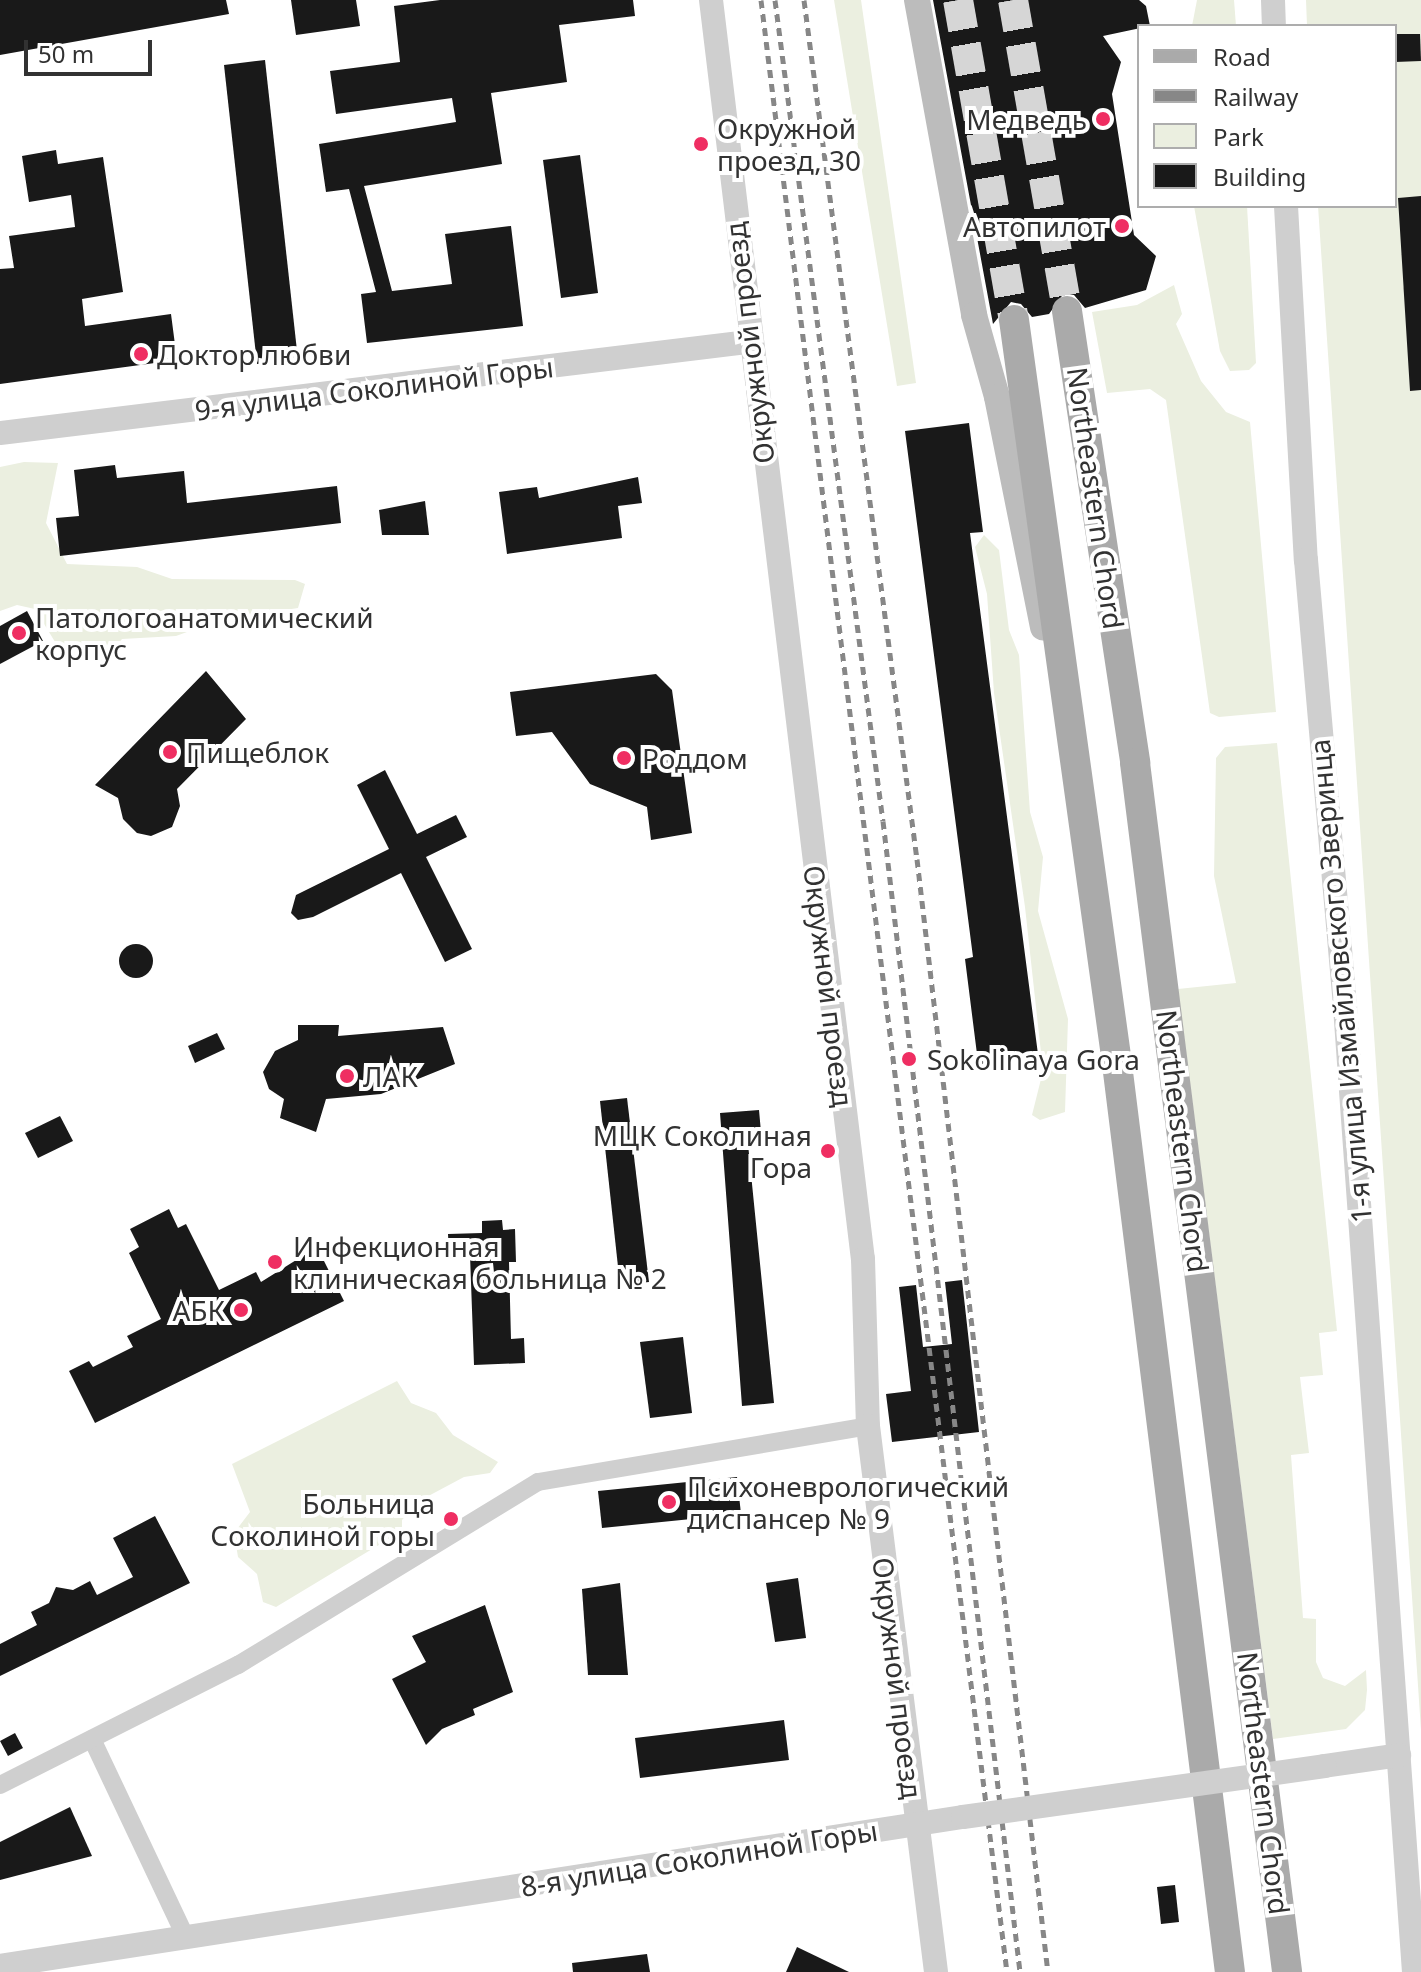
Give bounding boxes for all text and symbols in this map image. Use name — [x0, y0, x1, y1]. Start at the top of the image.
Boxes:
scale bar — [28, 24, 156, 74]
legend — [1137, 24, 1397, 208]
text: 50 m — [38, 37, 94, 70]
text: Road — [1213, 40, 1271, 73]
text: Railway — [1213, 80, 1298, 113]
place label: Медведь — [966, 102, 1087, 136]
marker: Медведь — [1094, 110, 1112, 128]
place label: Окружной проезд, 30 — [717, 111, 861, 177]
text: Park — [1213, 120, 1264, 153]
marker: Окружной проезд, 30 — [692, 135, 710, 153]
text: Building — [1213, 160, 1306, 193]
place label: Автопилот — [963, 209, 1106, 243]
marker: Автопилот — [1113, 217, 1131, 235]
street label: Окружной проезд — [718, 220, 780, 466]
place label: Доктор любви — [157, 337, 351, 371]
marker: Доктор любви — [132, 345, 150, 363]
street label: 9-я улица Соколиной Горы — [193, 349, 555, 427]
street label: Northeastern Chord — [1061, 365, 1131, 631]
place label: Патологоанатомический корпус — [35, 600, 374, 666]
marker: Патологоанатомический корпус — [10, 624, 28, 642]
place label: Пищеблок — [186, 735, 329, 769]
street label: 1-я улица Измайловского Зверинца — [1302, 738, 1378, 1224]
place label: Роддом — [642, 741, 748, 775]
marker: Пищеблок — [161, 743, 179, 761]
marker: Роддом — [613, 747, 635, 769]
street label: Окружной проезд — [798, 863, 860, 1109]
street label: Northeastern Chord — [1150, 1008, 1216, 1274]
place label: Sokolinaya Gora — [927, 1042, 1140, 1076]
marker: Sokolinaya Gora — [898, 1048, 920, 1070]
place label: ЛАК — [363, 1059, 418, 1093]
marker: ЛАК — [338, 1067, 356, 1085]
place label: МЦК Соколиная Гора — [593, 1118, 812, 1184]
marker: МЦК Соколиная Гора — [819, 1142, 837, 1160]
place label: Инфекционная клиническая больница № 2 — [293, 1229, 667, 1295]
marker: Инфекционная клиническая больница № 2 — [264, 1251, 286, 1273]
place label: АБК — [172, 1293, 225, 1327]
marker: АБК — [232, 1301, 250, 1319]
place label: Психоневрологический диспансер № 9 — [687, 1469, 1009, 1535]
place label: Больница Соколиной горы — [210, 1486, 435, 1552]
marker: Психоневрологический диспансер № 9 — [658, 1491, 680, 1513]
marker: Больница Соколиной горы — [442, 1510, 460, 1528]
street label: Окружной проезд — [867, 1555, 929, 1801]
street label: Northeastern Chord — [1231, 1650, 1297, 1916]
street label: 8-я улица Соколиной Горы — [518, 1813, 880, 1903]

